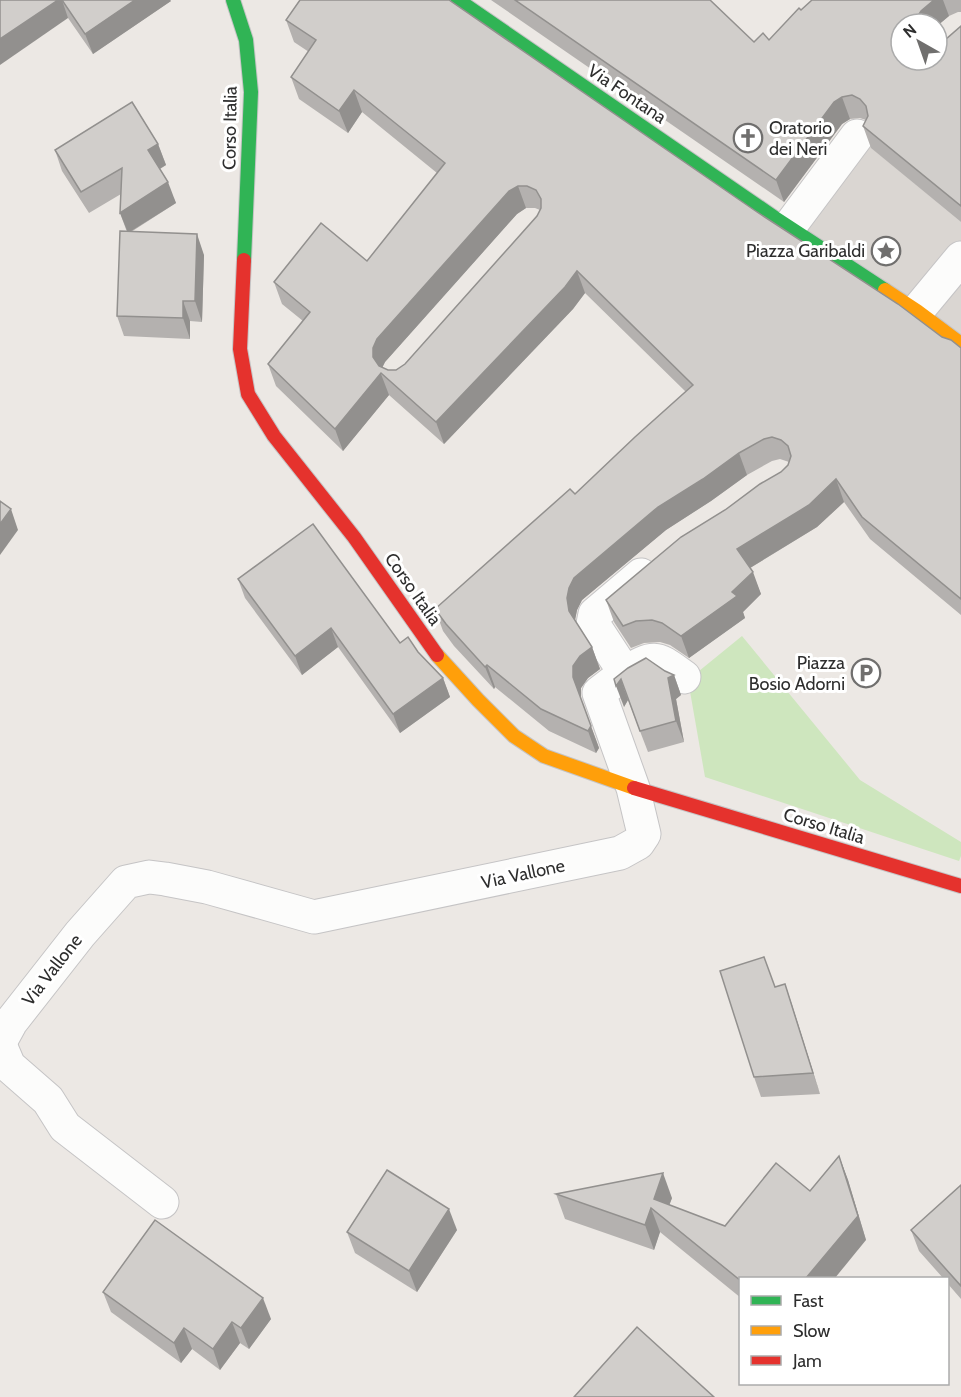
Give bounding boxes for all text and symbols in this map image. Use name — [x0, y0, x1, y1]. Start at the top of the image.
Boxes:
north arrow — [889, 12, 949, 72]
text: N — [899, 20, 920, 42]
street label: Via Fontana — [583, 60, 671, 129]
street label: Corso Italia — [218, 86, 242, 170]
place label: Oratorio dei Neri — [769, 117, 832, 160]
church icon: Oratorio dei Neri — [732, 122, 764, 154]
place icon: Piazza Garibaldi — [870, 235, 902, 267]
place label: Piazza Garibaldi — [746, 240, 865, 262]
street label: Corso Italia — [380, 548, 446, 630]
place label: Piazza Bosio Adorni — [749, 652, 845, 695]
parking icon: Piazza Bosio Adorni — [850, 657, 882, 689]
street label: Corso Italia — [781, 803, 868, 849]
street label: Via Vallone — [479, 854, 567, 894]
street label: Via Vallone — [17, 930, 87, 1010]
legend — [739, 1277, 949, 1385]
text: Fast — [793, 1290, 824, 1312]
text: Slow — [793, 1320, 830, 1342]
text: Jam — [792, 1350, 822, 1372]

